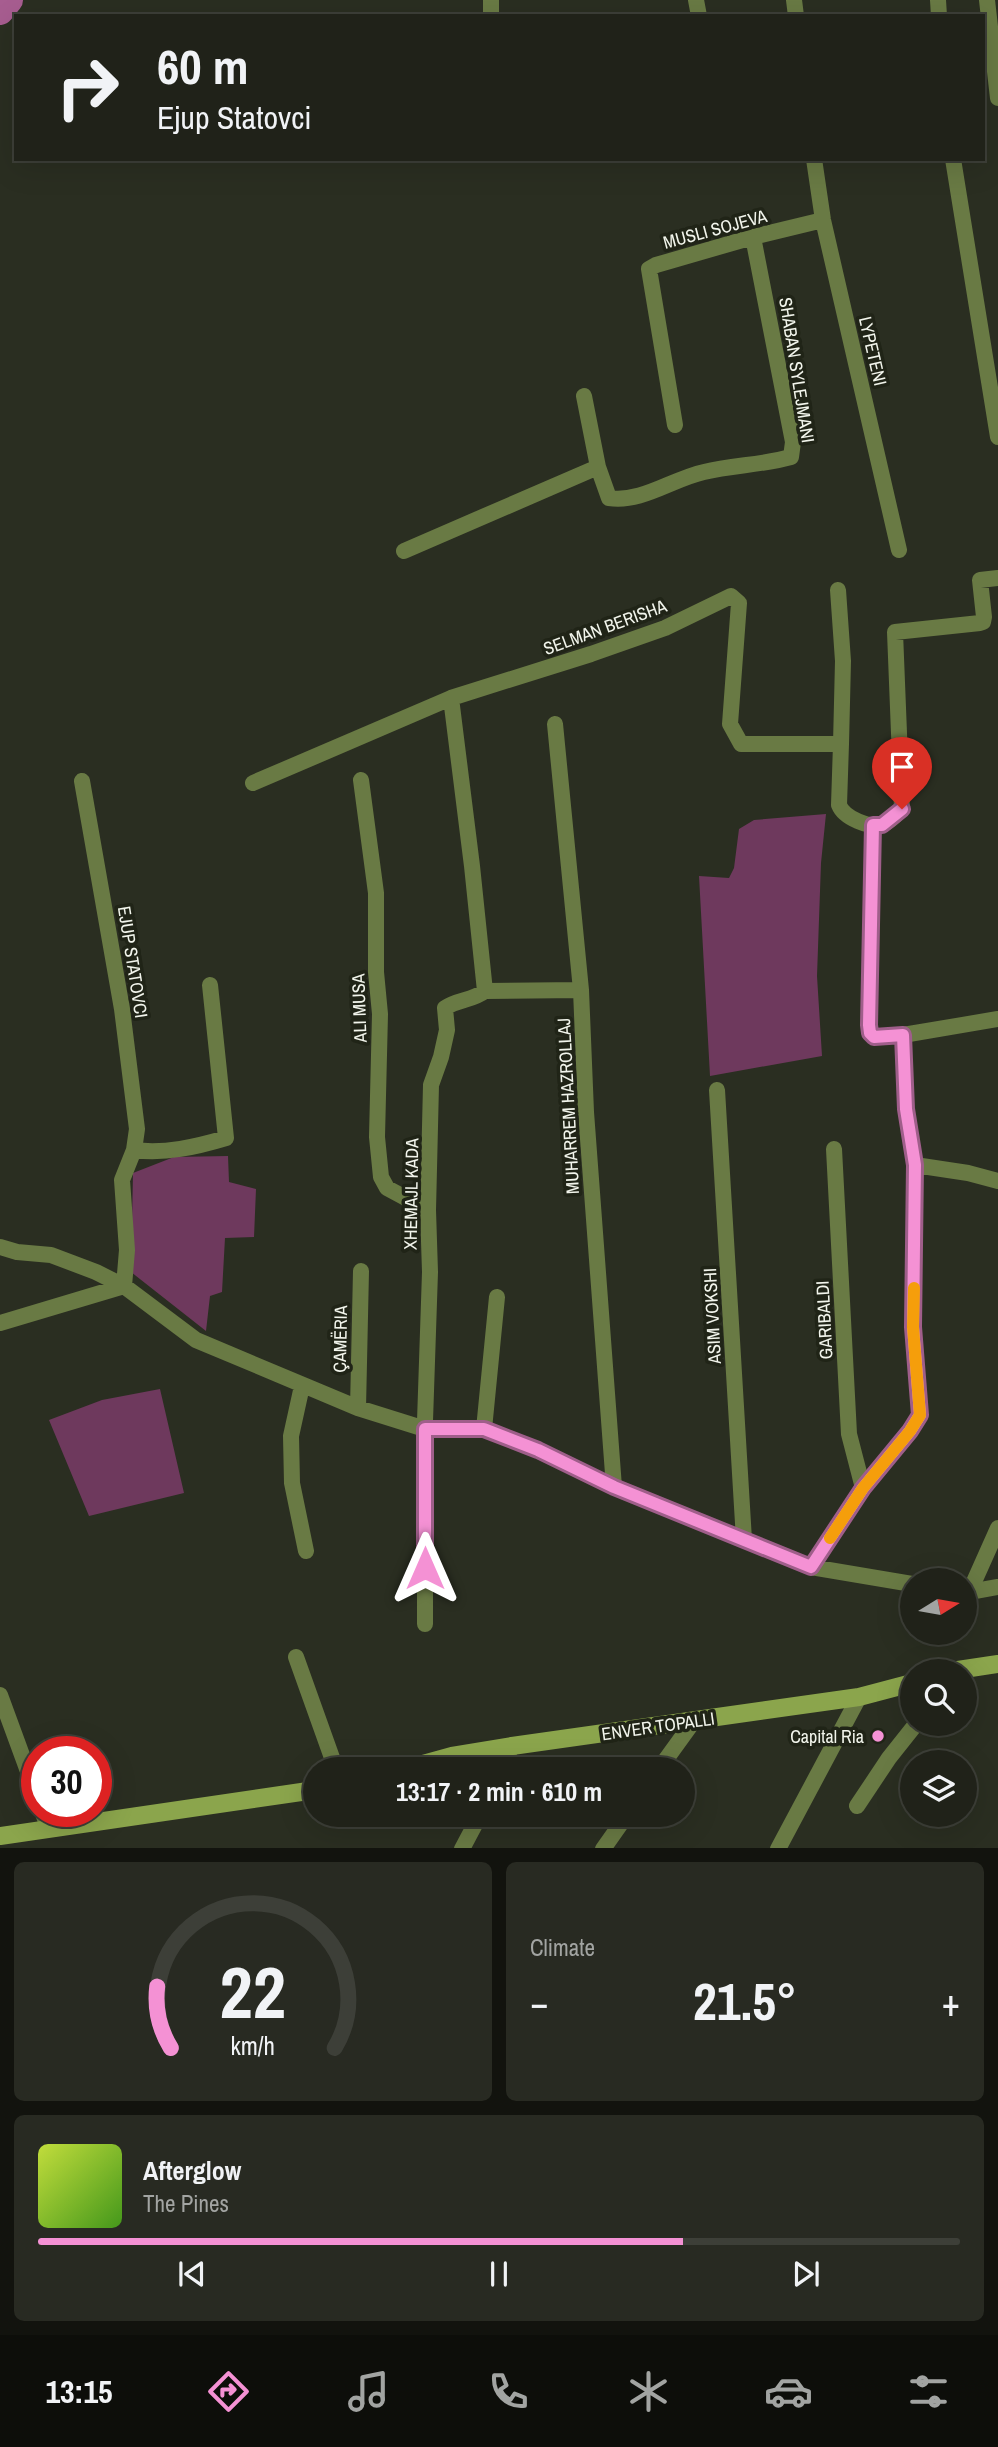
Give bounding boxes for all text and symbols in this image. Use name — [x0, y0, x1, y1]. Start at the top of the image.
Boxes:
text: 60 m — [157, 33, 249, 99]
icon: right — [42, 42, 133, 133]
text: Ejup Statovci — [157, 96, 312, 139]
street label: MUSLI SOJEVA — [660, 203, 770, 255]
street label: SHABAN SYLEJMANI — [773, 296, 821, 444]
street label: LYPETENI — [853, 314, 893, 388]
street label: SELMAN BERISHA — [540, 593, 670, 661]
pin — [872, 737, 932, 809]
icon: arrive — [883, 748, 921, 786]
street label: EJUP STATOVCI — [112, 904, 154, 1020]
street label: ALI MUSA — [345, 973, 373, 1044]
street label: MUHARREM HAZROLLAJ — [551, 1017, 585, 1195]
street label: XHEMAJL KADA — [398, 1138, 424, 1250]
street label: ASIM VOKSHI — [697, 1267, 727, 1366]
street label: GARIBALDI — [809, 1280, 839, 1360]
street label: ÇAMËRIA — [327, 1305, 353, 1373]
position arrow — [388, 1531, 462, 1605]
north arrow — [900, 1568, 976, 1645]
map controls — [900, 1568, 977, 1827]
button: search — [900, 1659, 977, 1736]
street label: ENVER TOPALLI — [600, 1706, 716, 1746]
place label: Capital Ria — [790, 1724, 864, 1749]
marker: Capital Ria — [870, 1728, 886, 1744]
speed limit sign: 30 — [21, 1736, 112, 1827]
button: layers — [900, 1750, 977, 1827]
text: 13:17 · 2 min · 610 m — [396, 1774, 602, 1809]
text: Climate — [530, 1932, 595, 1963]
text: 22 — [220, 1943, 286, 2041]
text: 21.5° — [693, 1966, 797, 2036]
text: − — [530, 1977, 548, 2028]
text: + — [942, 1977, 960, 2028]
text: km/h — [231, 2028, 275, 2062]
text: Afterglow — [143, 2153, 241, 2188]
text: The Pines — [143, 2188, 229, 2219]
icon: previous — [173, 2255, 211, 2293]
icon: pause — [480, 2255, 518, 2293]
icon: next — [787, 2255, 825, 2293]
icon: directions — [204, 2367, 253, 2416]
icon: music — [344, 2367, 393, 2416]
icon: phone — [484, 2367, 533, 2416]
icon: climate — [624, 2367, 673, 2416]
icon: car — [764, 2367, 813, 2416]
icon: filters — [904, 2367, 953, 2416]
text: 13:15 — [45, 2370, 113, 2413]

